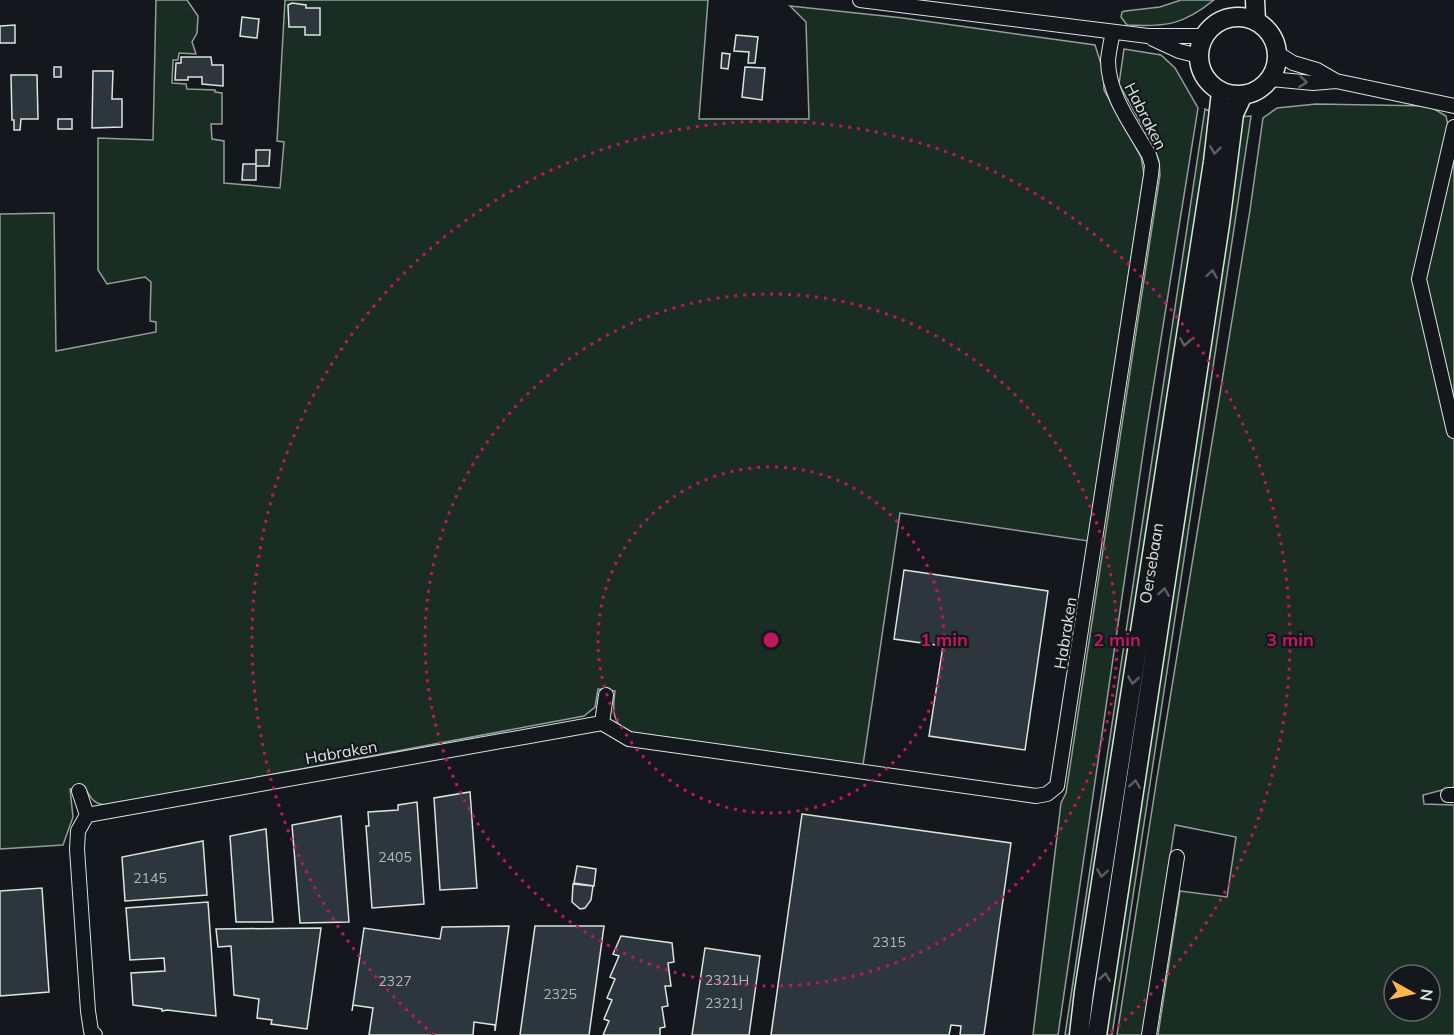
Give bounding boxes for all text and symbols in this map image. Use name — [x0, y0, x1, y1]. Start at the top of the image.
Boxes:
one-way arrow — [1298, 75, 1307, 88]
street label: Habraken — [1121, 79, 1171, 153]
one-way arrow — [1209, 145, 1222, 154]
one-way arrow — [1206, 270, 1218, 279]
one-way arrow — [1180, 338, 1192, 347]
street label: Oersebaan — [1135, 521, 1167, 605]
one-way arrow — [1157, 587, 1170, 597]
street label: Habraken — [1049, 595, 1081, 671]
text: 1 min — [920, 628, 968, 651]
text: 2 min — [1093, 628, 1141, 651]
text: 3 min — [1266, 628, 1314, 651]
centre of rings — [761, 630, 781, 650]
one-way arrow — [1127, 676, 1139, 685]
street label: Habraken — [303, 736, 379, 768]
one-way arrow — [1128, 780, 1140, 789]
house number: 2405 — [378, 848, 412, 866]
one-way arrow — [1097, 868, 1109, 878]
house number: 2145 — [133, 869, 167, 887]
house number: 2315 — [872, 933, 906, 951]
north arrow — [1382, 963, 1442, 1023]
house number: 2321H — [705, 971, 749, 989]
house number: 2327 — [378, 972, 412, 990]
one-way arrow — [1099, 973, 1111, 982]
house number: 2325 — [543, 985, 577, 1003]
text: N — [1416, 988, 1438, 1002]
house number: 2321J — [705, 994, 743, 1012]

